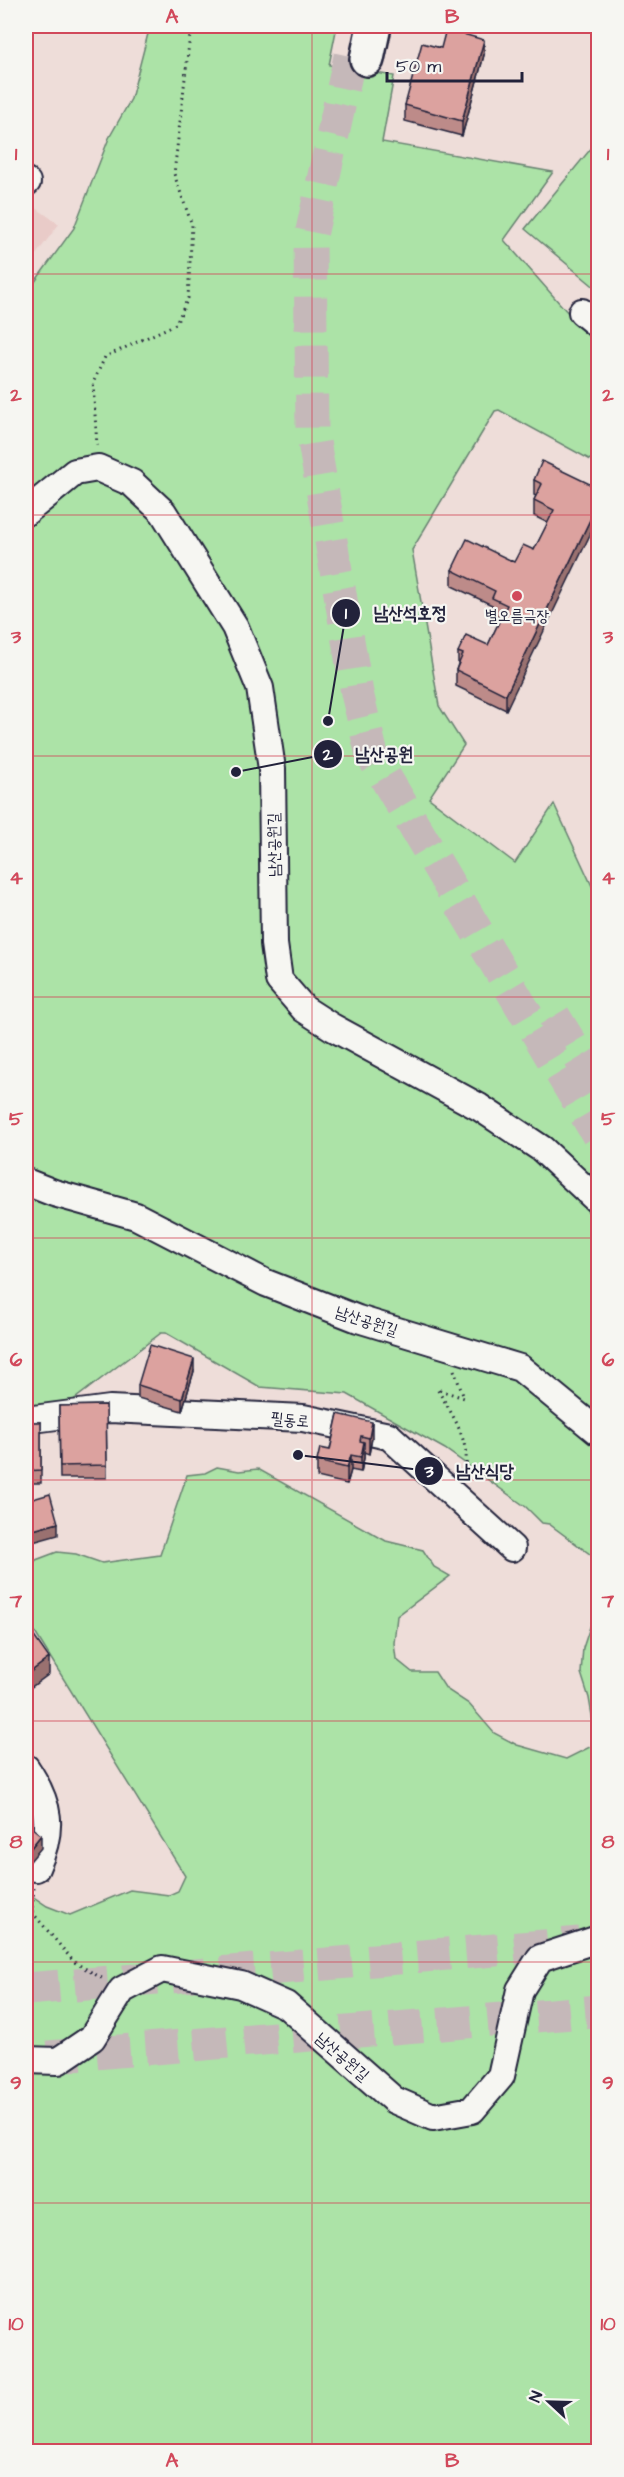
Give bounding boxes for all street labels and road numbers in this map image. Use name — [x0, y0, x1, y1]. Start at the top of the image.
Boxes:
street label: 남산공원길 — [262, 812, 286, 877]
street label: 남산공원길 — [333, 1301, 401, 1341]
street label: 필동로 — [270, 1407, 310, 1433]
street label: 남산공원길 — [311, 2027, 374, 2086]

